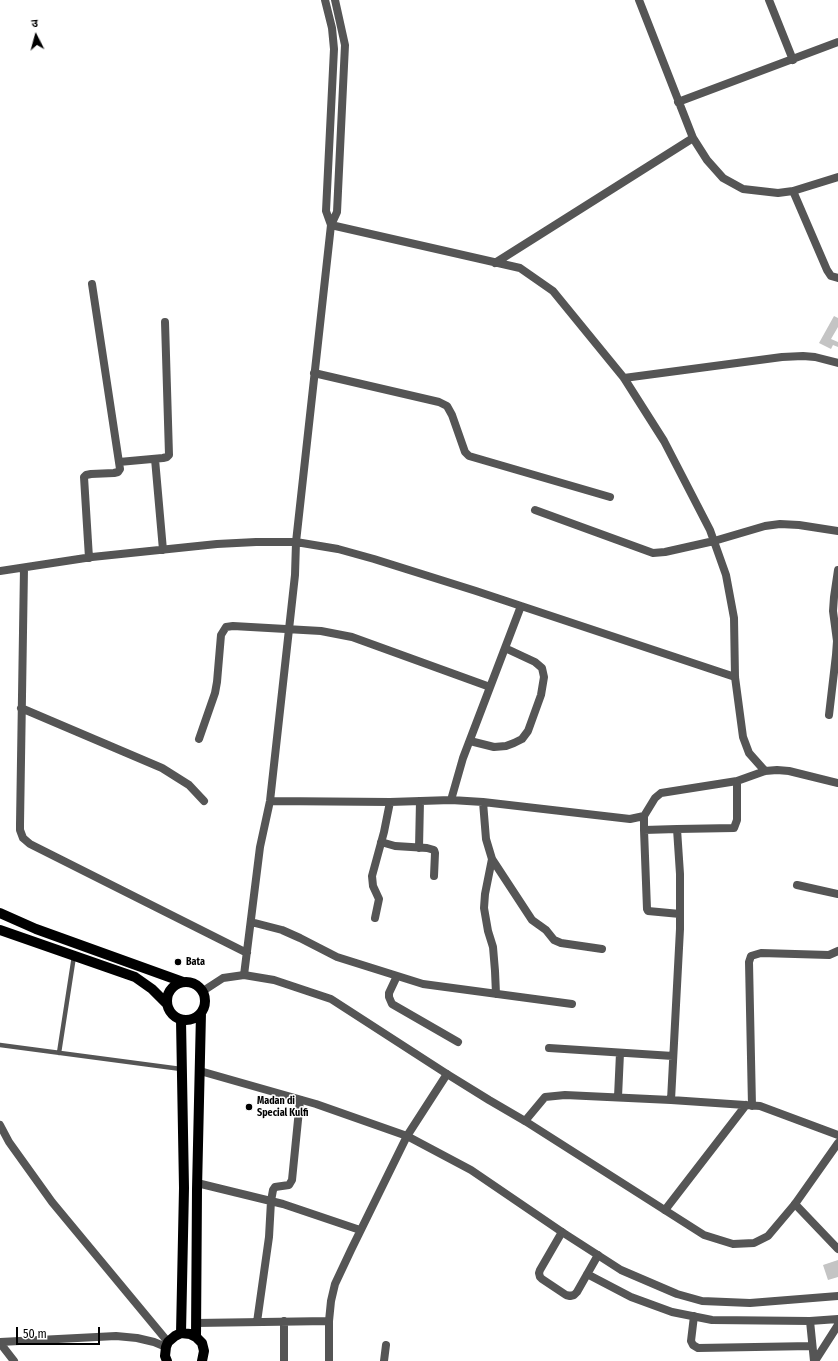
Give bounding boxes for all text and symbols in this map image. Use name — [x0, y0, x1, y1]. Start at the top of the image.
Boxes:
north arrow — [16, 16, 56, 56]
text: उ — [31, 17, 39, 30]
place label: Bata — [186, 956, 205, 968]
marker: Bata — [173, 957, 183, 967]
place label: Madan di Special Kulfi — [257, 1095, 308, 1118]
marker: Madan di Special Kulfi — [244, 1102, 254, 1112]
scale bar — [18, 1319, 102, 1345]
text: 50 m — [23, 1327, 47, 1341]

